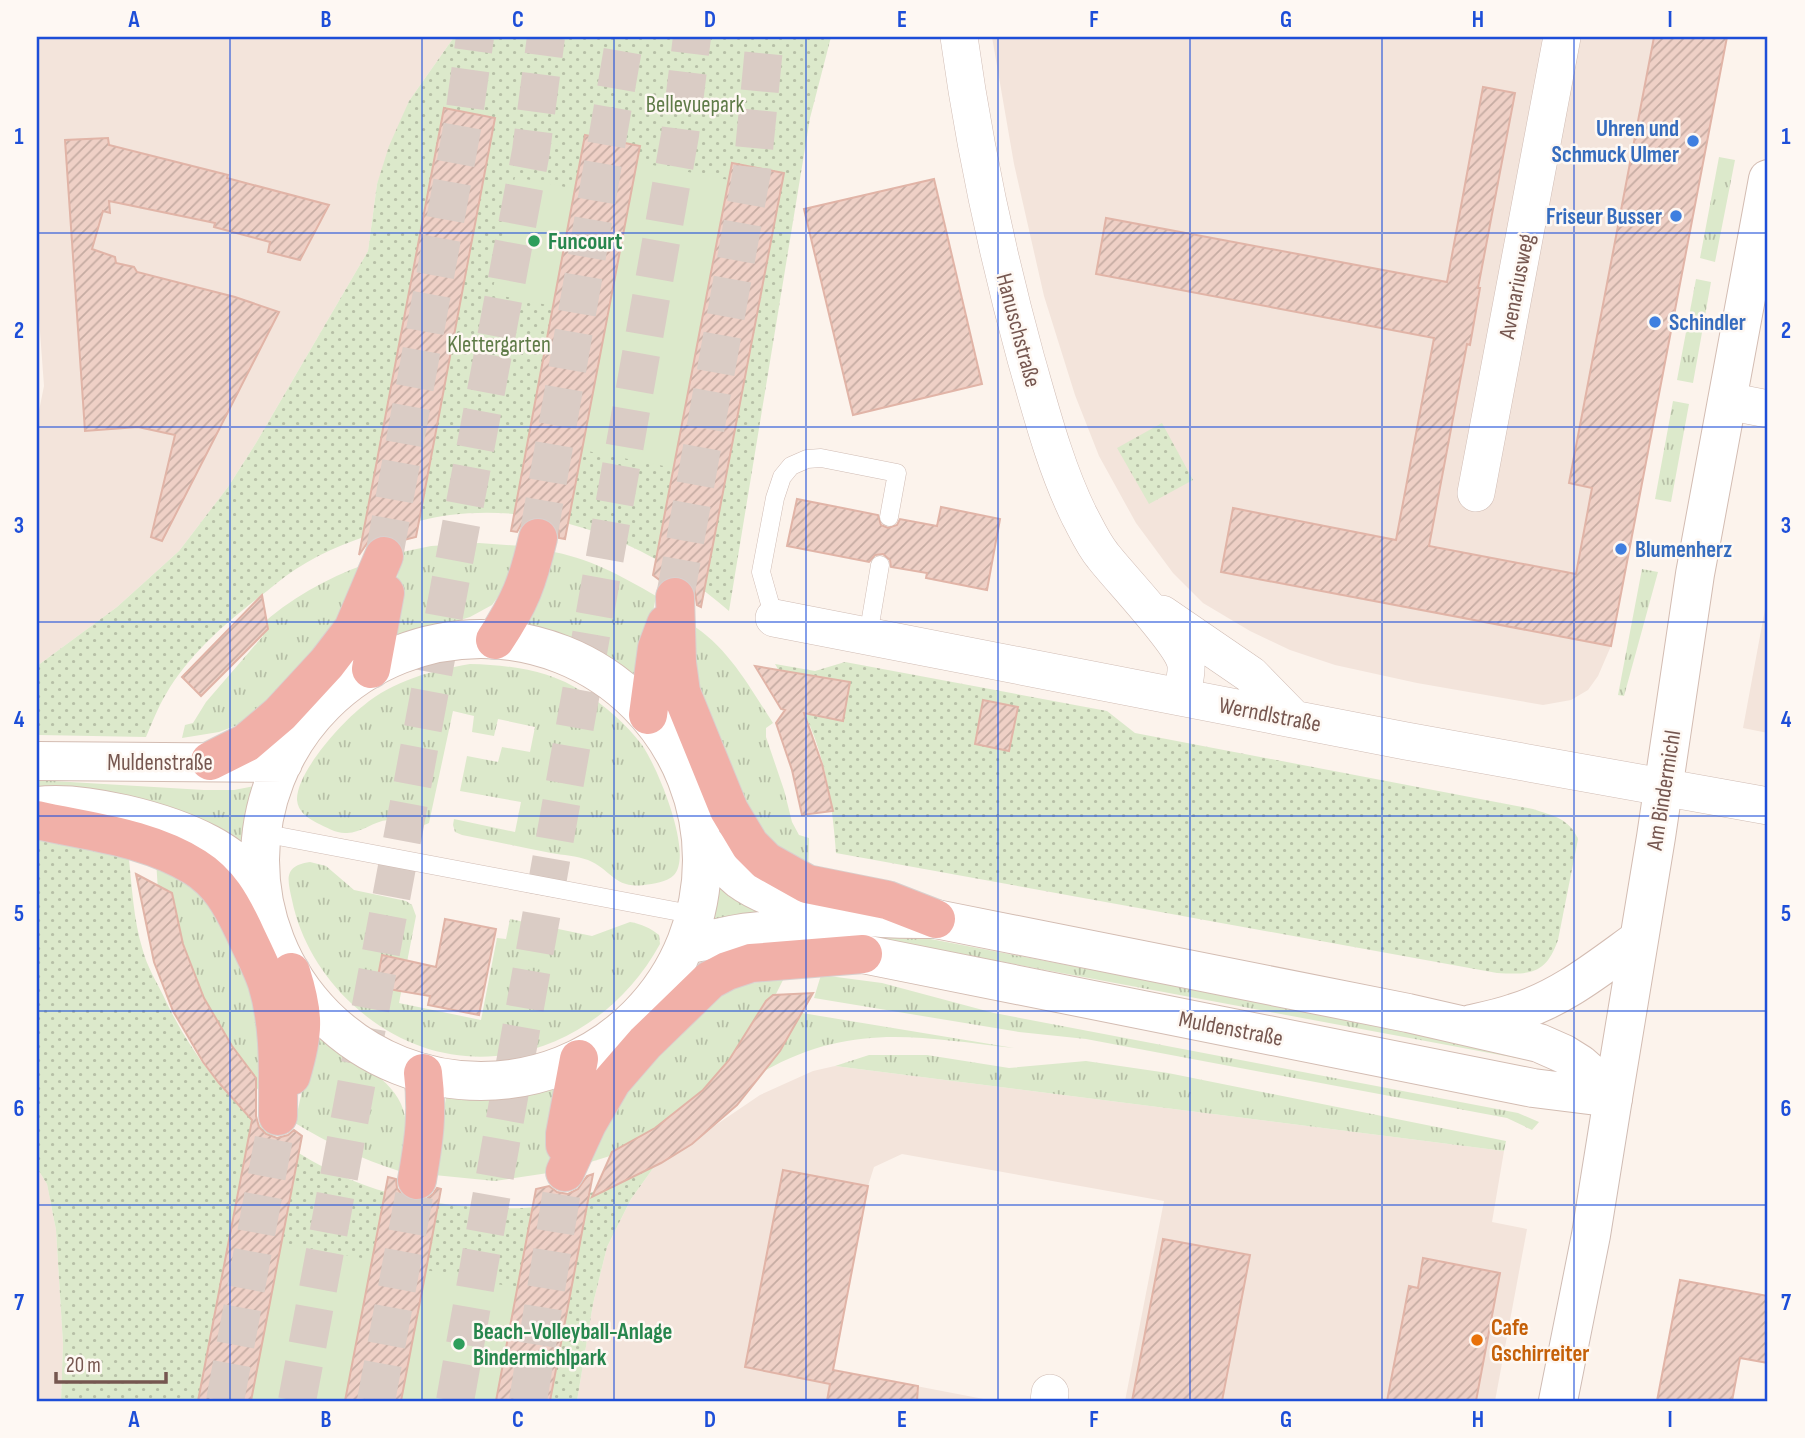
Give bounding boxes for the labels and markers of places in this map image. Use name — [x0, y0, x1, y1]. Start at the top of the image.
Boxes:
place label: Uhren und Schmuck Ulmer — [1552, 115, 1679, 169]
marker: Uhren und Schmuck Ulmer — [1685, 133, 1701, 149]
place label: Friseur Busser — [1546, 203, 1662, 231]
marker: Friseur Busser — [1668, 208, 1684, 224]
place label: Funcourt — [548, 228, 623, 256]
marker: Funcourt — [526, 233, 542, 249]
place label: Schindler — [1669, 309, 1746, 337]
marker: Schindler — [1647, 314, 1663, 330]
place label: Blumenherz — [1635, 536, 1732, 564]
marker: Blumenherz — [1613, 541, 1629, 557]
place label: Cafe Gschirreiter — [1491, 1314, 1589, 1368]
place label: Beach-Volleyball-Anlage Bindermichlpark — [473, 1318, 672, 1372]
marker: Cafe Gschirreiter — [1469, 1332, 1485, 1348]
marker: Beach-Volleyball-Anlage Bindermichlpark — [451, 1336, 467, 1352]

